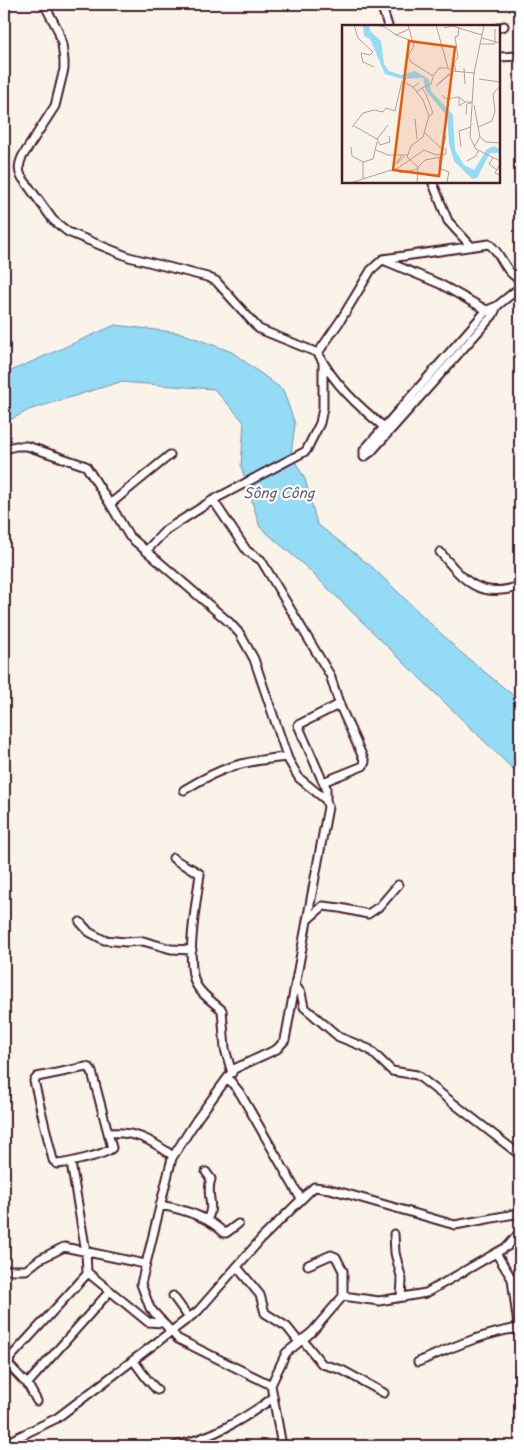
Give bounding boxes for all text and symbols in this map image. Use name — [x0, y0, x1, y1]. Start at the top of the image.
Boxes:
inset map — [342, 25, 499, 182]
water label: Sông Công — [243, 482, 316, 503]

